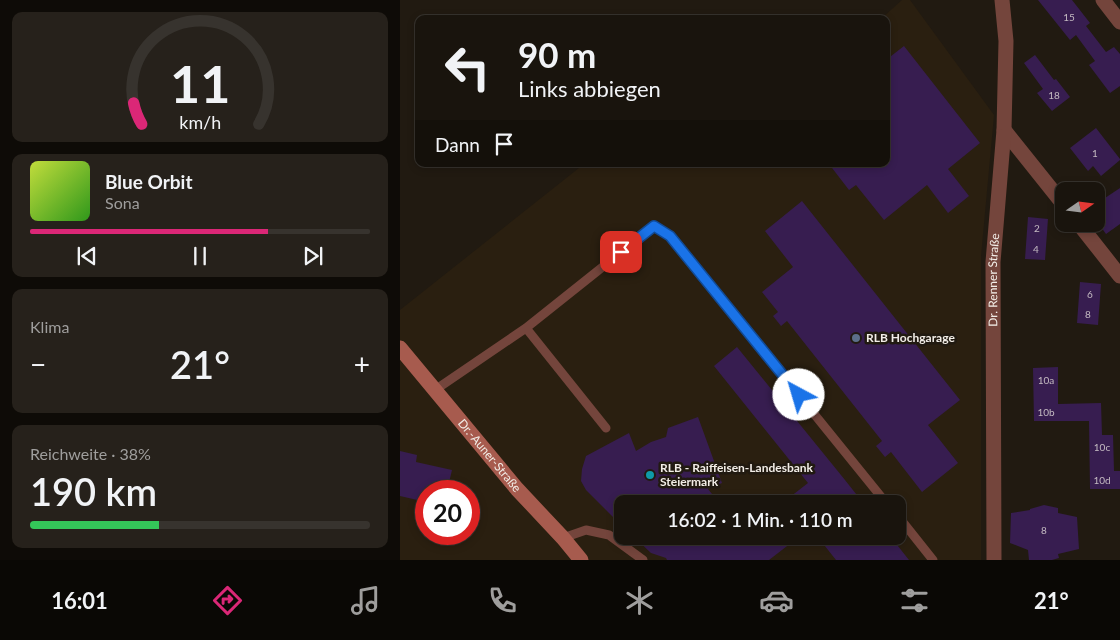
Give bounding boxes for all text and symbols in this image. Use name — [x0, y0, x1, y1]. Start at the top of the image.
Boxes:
house number: 15 — [1063, 11, 1075, 23]
text: 90 m — [518, 33, 596, 75]
icon: left — [435, 35, 500, 100]
text: 11 — [170, 52, 230, 114]
text: Links abbiegen — [518, 75, 661, 102]
house number: 18 — [1048, 89, 1060, 101]
text: km/h — [179, 111, 221, 133]
icon: arrive — [490, 130, 518, 158]
text: Dann — [435, 133, 480, 156]
house number: 1 — [1092, 147, 1098, 159]
text: Blue Orbit — [105, 170, 193, 193]
north arrow — [1055, 182, 1105, 232]
map controls — [1055, 182, 1105, 232]
text: Sona — [105, 193, 140, 212]
house number: 2 — [1034, 222, 1040, 234]
pin — [600, 231, 642, 273]
street label: Dr. Renner Straße — [985, 233, 1002, 327]
icon: arrive — [607, 238, 635, 266]
icon: previous — [73, 242, 101, 270]
icon: pause — [186, 242, 214, 270]
icon: next — [299, 242, 327, 270]
house number: 4 — [1033, 243, 1039, 255]
house number: 6 — [1087, 288, 1093, 300]
house number: 8 — [1085, 308, 1091, 320]
text: Klima — [30, 317, 69, 336]
place label: RLB Hochgarage — [866, 330, 955, 345]
marker: RLB Hochgarage — [850, 332, 862, 344]
text: 21° — [170, 341, 230, 387]
text: − — [30, 347, 46, 381]
text: + — [354, 347, 370, 381]
position arrow — [772, 368, 824, 420]
house number: 10a — [1038, 374, 1054, 386]
house number: 10b — [1037, 406, 1055, 418]
street label: Dr.-Auner-Straße — [455, 416, 525, 495]
house number: 10c — [1094, 441, 1110, 453]
text: Reichweite · 38% — [30, 444, 151, 463]
place label: RLB - Raiffeisen-Landesbank Steiermark — [660, 460, 814, 489]
text: 190 km — [30, 468, 157, 514]
marker: RLB - Raiffeisen-Landesbank Steiermark — [644, 469, 656, 481]
house number: 10d — [1093, 474, 1111, 486]
speed limit sign: 20 — [415, 480, 480, 545]
text: 16:02 · 1 Min. · 110 m — [668, 508, 852, 531]
house number: 8 — [1041, 524, 1047, 536]
icon: directions — [210, 583, 245, 618]
icon: music — [348, 583, 383, 618]
icon: phone — [485, 583, 520, 618]
icon: climate — [622, 583, 657, 618]
icon: car — [759, 583, 794, 618]
icon: filters — [897, 583, 932, 618]
text: 16:01 — [51, 587, 108, 614]
text: 21° — [1034, 587, 1069, 614]

